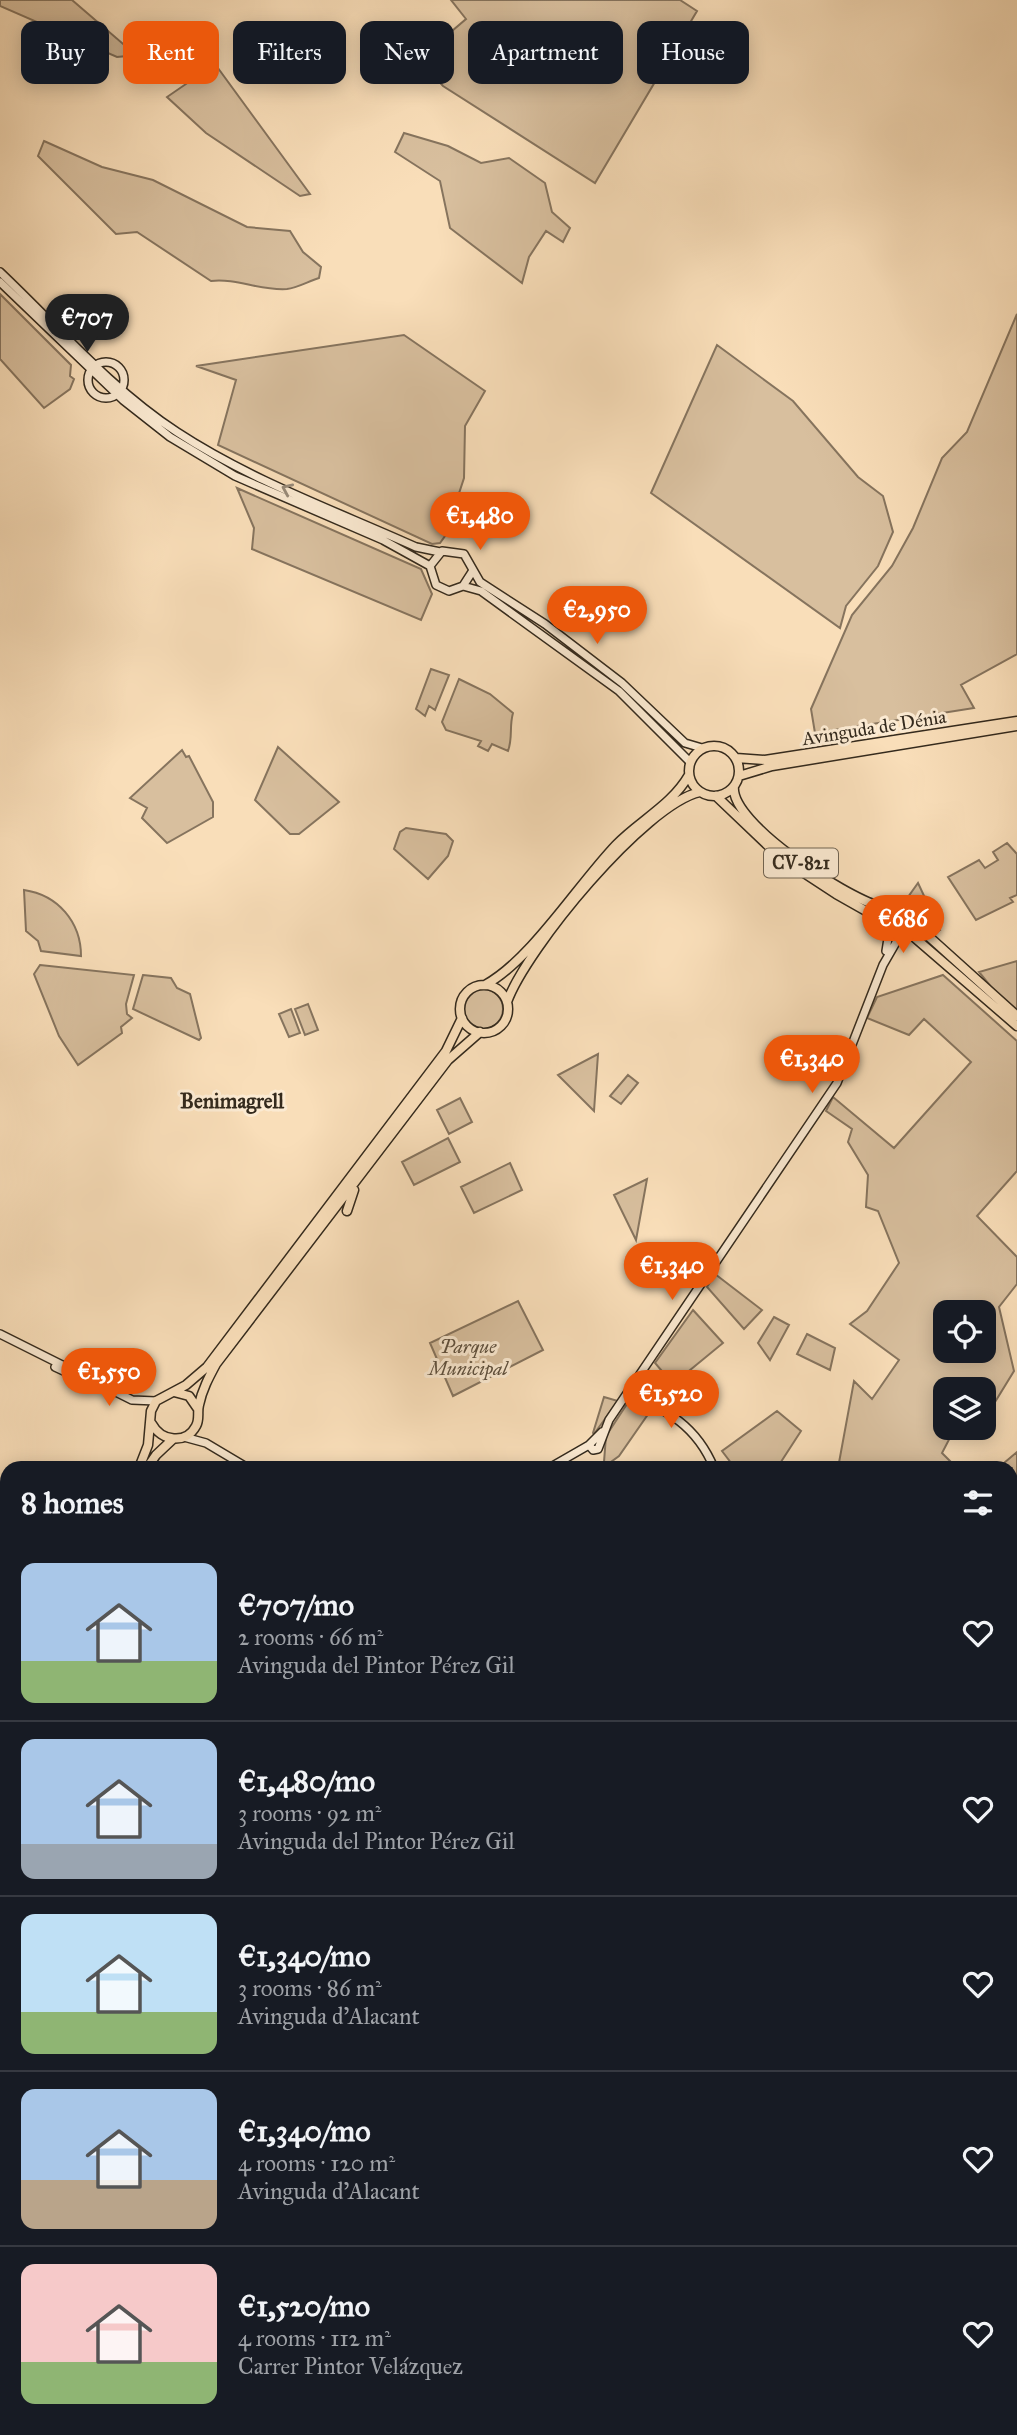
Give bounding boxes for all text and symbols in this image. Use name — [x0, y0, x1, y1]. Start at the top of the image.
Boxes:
chip: Buy — [21, 21, 109, 84]
chip: Rent — [123, 21, 219, 84]
chip: Filters — [233, 21, 346, 84]
chip: New — [360, 21, 454, 84]
chip: Apartment — [468, 21, 623, 84]
chip: House — [637, 21, 749, 84]
pin: €707 — [46, 294, 128, 354]
text: €707 — [61, 303, 113, 331]
one-way arrow — [282, 483, 294, 497]
pin: €1,480 — [423, 492, 537, 552]
text: €1,480 — [446, 501, 514, 529]
pin: €2,950 — [540, 586, 654, 646]
text: €2,950 — [563, 595, 631, 623]
street label: Avinguda de Dénia — [799, 705, 949, 751]
road number: CV-821 — [764, 848, 838, 878]
pin: €686 — [862, 895, 944, 955]
text: €686 — [878, 904, 928, 932]
pin: €1,340 — [755, 1036, 869, 1095]
text: €1,340 — [780, 1044, 844, 1072]
district label: Benimagrell — [180, 1088, 285, 1114]
pin: €1,340 — [615, 1242, 729, 1302]
text: €1,340 — [640, 1251, 704, 1279]
map controls — [933, 1300, 996, 1440]
button: locate — [933, 1300, 996, 1363]
park label: Parque Municipal — [427, 1335, 509, 1381]
pin: €1,550 — [52, 1348, 166, 1408]
text: €1,550 — [77, 1357, 141, 1385]
pin: €1,520 — [614, 1370, 728, 1430]
button: layers — [933, 1377, 996, 1440]
text: €1,520 — [639, 1379, 703, 1407]
icon: filters — [959, 1484, 997, 1522]
text: 8 homes — [21, 1485, 124, 1521]
text: €707/mo — [238, 1587, 354, 1623]
icon: home — [77, 1591, 161, 1675]
icon: heart — [959, 1614, 997, 1652]
text: 2 rooms · 66 m² — [238, 1623, 383, 1651]
text: Avinguda del Pintor Pérez Gil — [238, 1651, 515, 1679]
text: €1,480/mo — [238, 1763, 375, 1799]
icon: home — [77, 1767, 161, 1851]
icon: heart — [959, 1790, 997, 1828]
text: 3 rooms · 92 m² — [238, 1799, 381, 1827]
text: Avinguda del Pintor Pérez Gil — [238, 1827, 515, 1855]
text: €1,340/mo — [238, 1938, 370, 1974]
icon: home — [77, 1942, 161, 2026]
icon: heart — [959, 1965, 997, 2003]
text: 3 rooms · 86 m² — [238, 1974, 382, 2002]
text: Avinguda d'Alacant — [238, 2002, 420, 2030]
text: €1,340/mo — [238, 2113, 370, 2149]
icon: home — [77, 2117, 161, 2201]
icon: heart — [959, 2140, 997, 2178]
text: 4 rooms · 120 m² — [238, 2149, 395, 2177]
text: Avinguda d'Alacant — [238, 2177, 420, 2205]
text: €1,520/mo — [238, 2288, 370, 2324]
icon: home — [77, 2292, 161, 2376]
icon: heart — [959, 2315, 997, 2353]
text: 4 rooms · 112 m² — [238, 2324, 391, 2352]
text: Carrer Pintor Velázquez — [238, 2352, 463, 2380]

